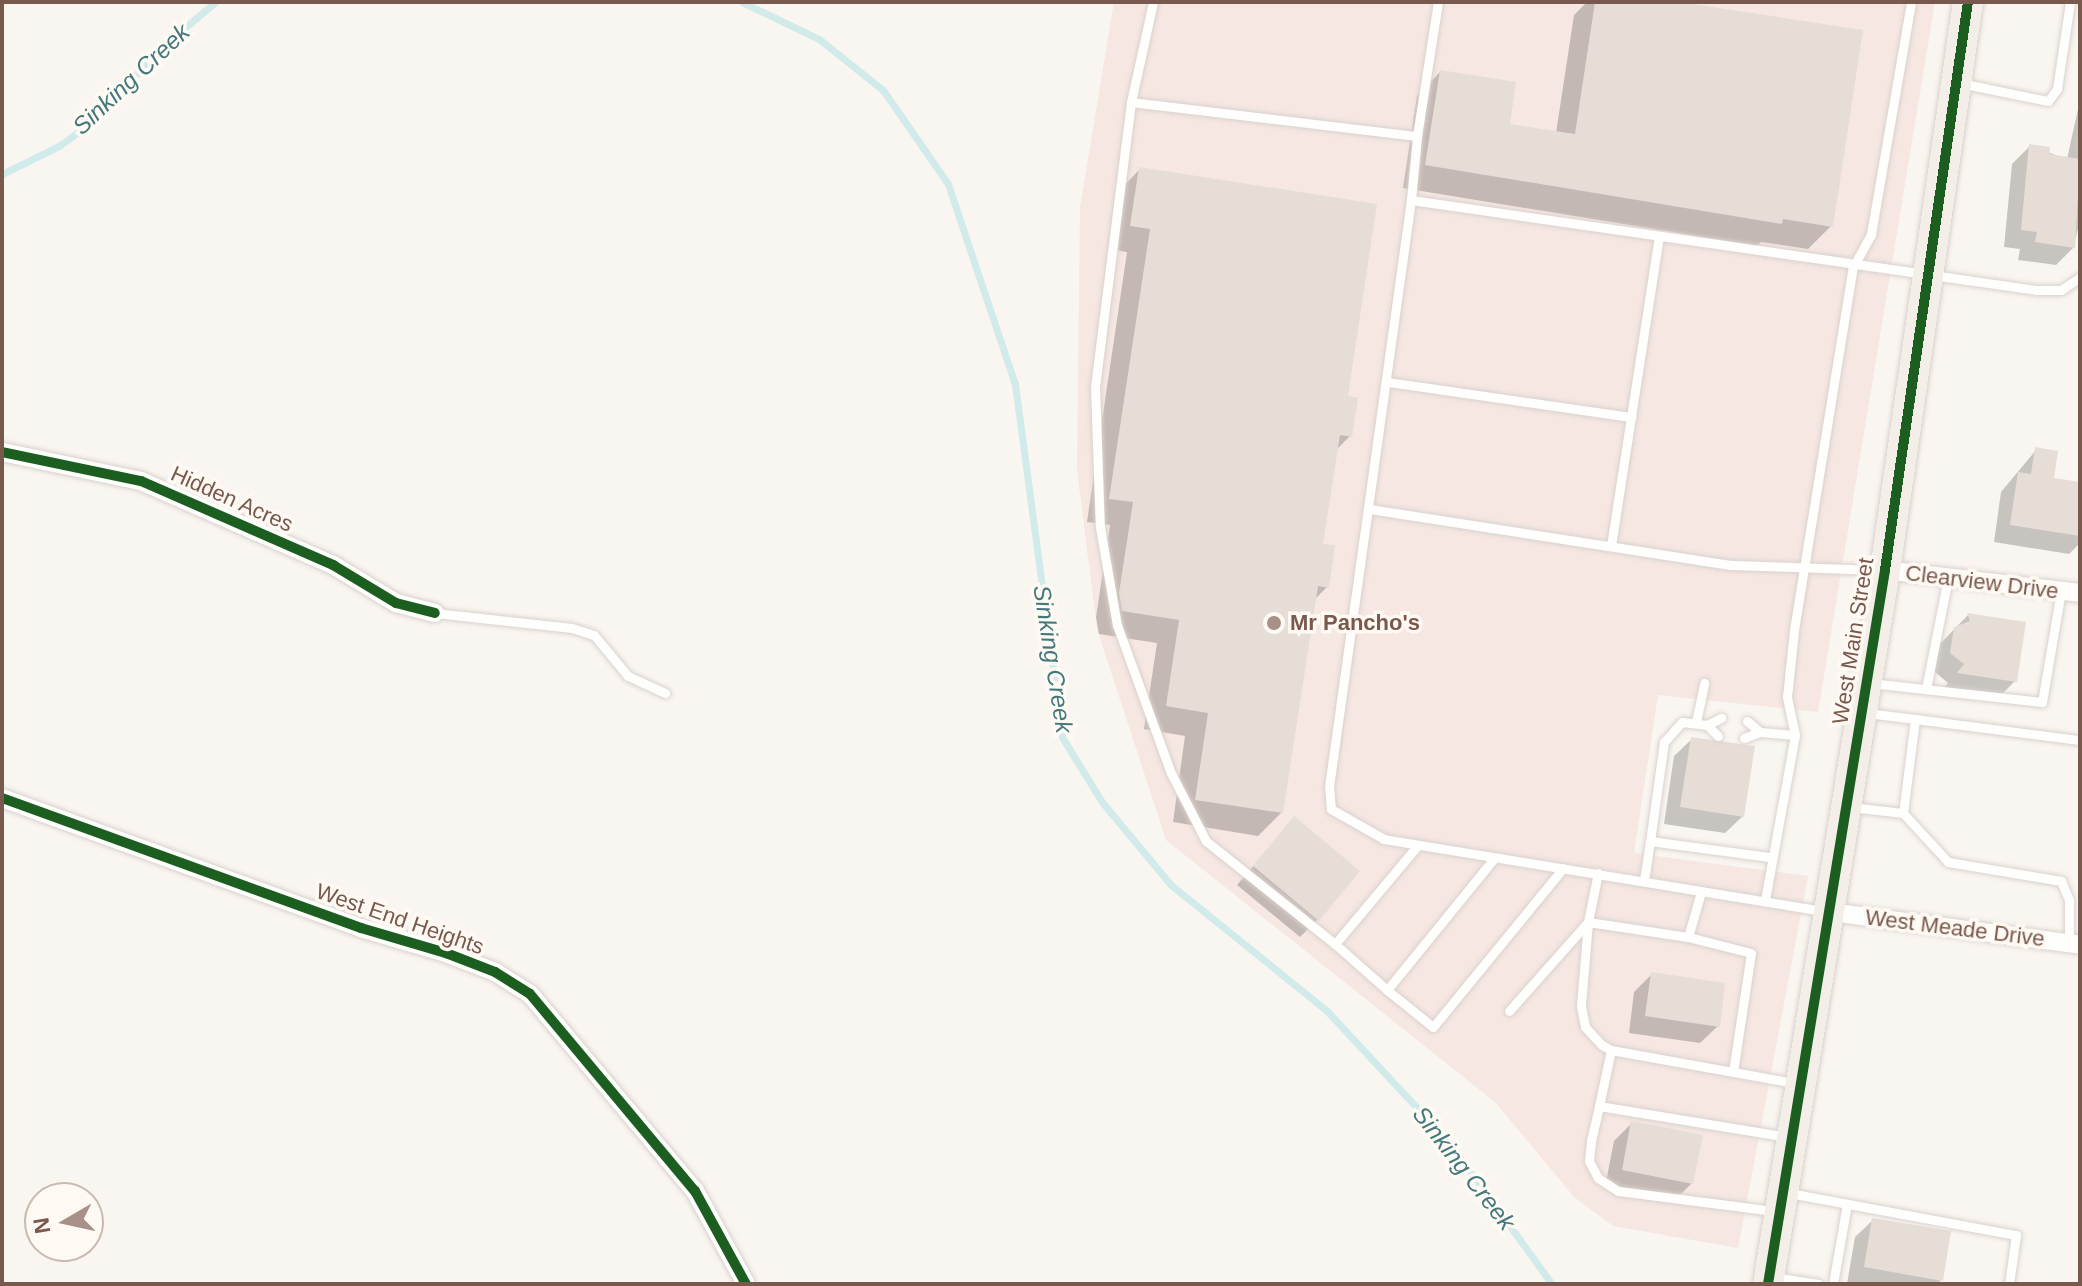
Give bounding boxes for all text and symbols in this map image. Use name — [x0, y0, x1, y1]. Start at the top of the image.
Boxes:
water label: Sinking Creek — [67, 18, 195, 140]
street label: Hidden Acres — [166, 460, 298, 538]
street label: West Main Street — [1827, 556, 1879, 726]
street label: Clearview Drive — [1904, 560, 2060, 604]
water label: Sinking Creek — [1027, 583, 1079, 735]
place label: Mr Pancho's — [1290, 610, 1420, 636]
marker: Mr Pancho's — [1265, 614, 1283, 632]
street label: West End Heights — [313, 878, 487, 960]
street label: West Meade Drive — [1864, 904, 2046, 952]
water label: Sinking Creek — [1407, 1100, 1521, 1236]
north arrow — [24, 1182, 104, 1262]
text: N — [28, 1216, 55, 1235]

